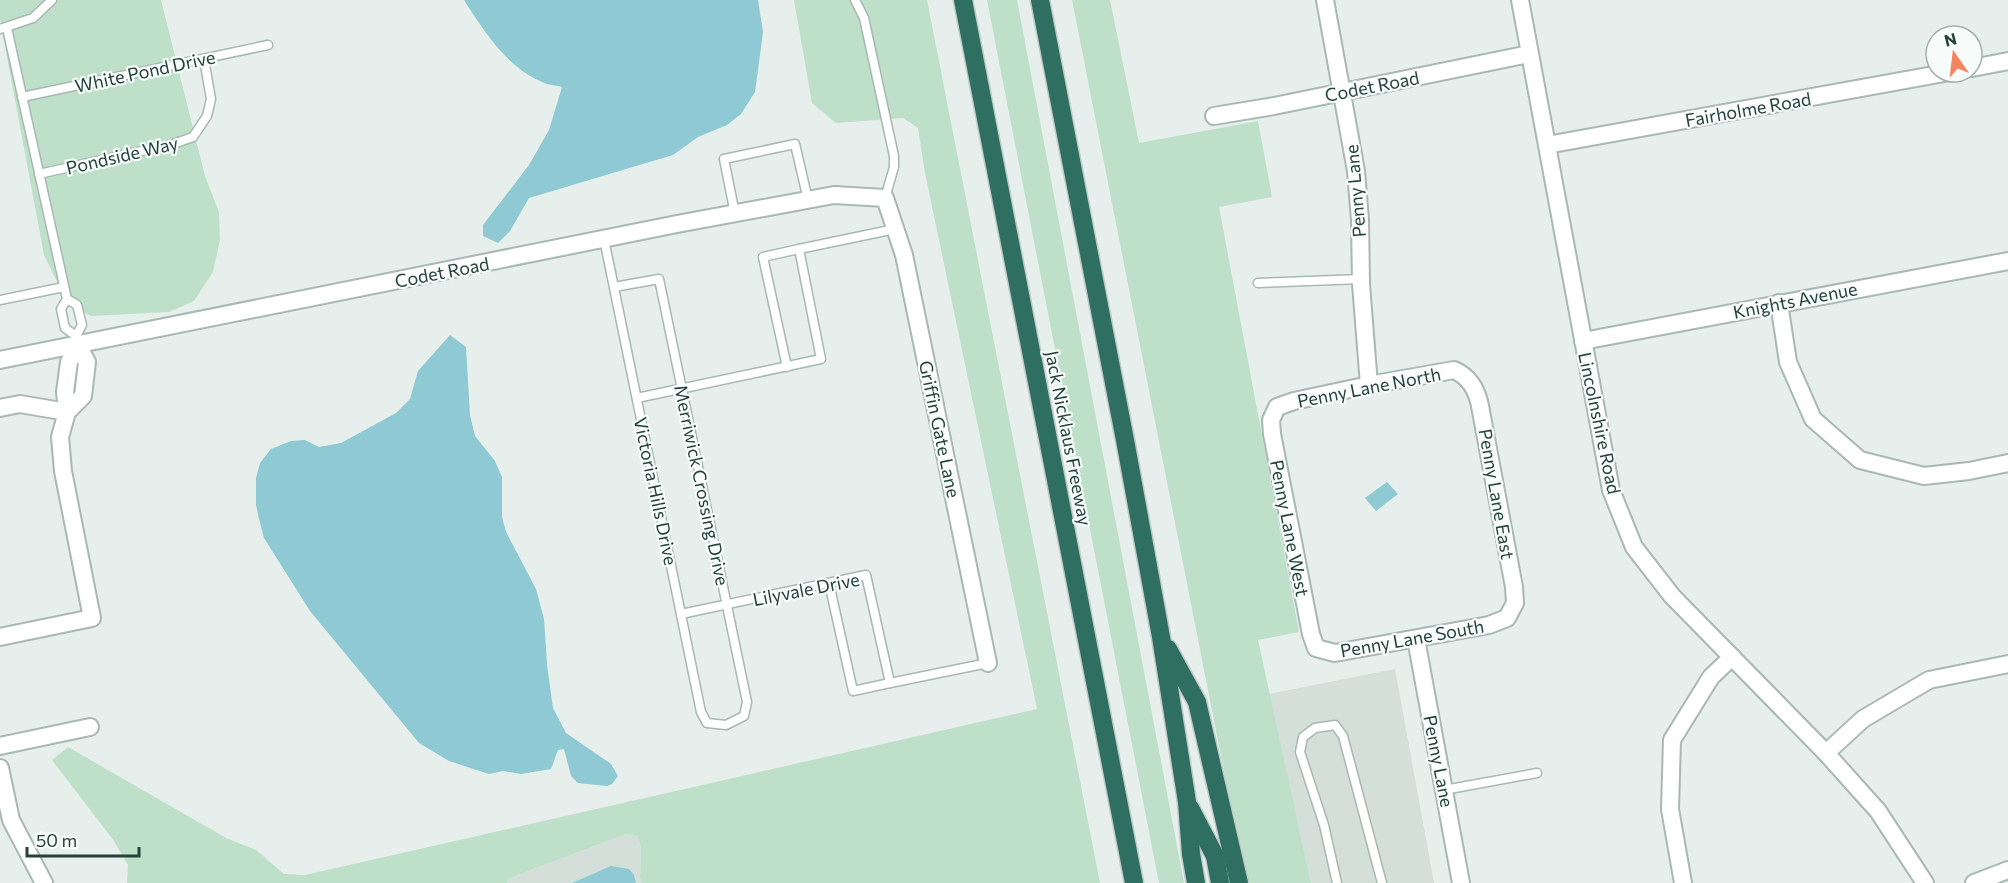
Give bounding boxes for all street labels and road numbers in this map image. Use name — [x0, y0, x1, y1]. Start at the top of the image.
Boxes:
street label: White Pond Drive — [73, 45, 217, 97]
street label: Codet Road — [1323, 66, 1421, 106]
street label: Fairholme Road — [1683, 87, 1813, 131]
street label: Pondside Way — [64, 131, 180, 179]
street label: Penny Lane — [1340, 144, 1370, 238]
street label: Codet Road — [393, 252, 491, 292]
street label: Knights Avenue — [1731, 277, 1859, 323]
street label: Jack Nicklaus Freeway — [1041, 349, 1097, 527]
street label: Lincolnshire Road — [1574, 350, 1626, 496]
street label: Griffin Gate Lane — [915, 358, 965, 500]
street label: Penny Lane North — [1295, 362, 1443, 412]
street label: Merriwick Crossing Drive — [670, 383, 734, 587]
street label: Victoria Hills Drive — [630, 415, 682, 567]
street label: Penny Lane East — [1475, 427, 1519, 561]
street label: Penny Lane West — [1266, 458, 1314, 598]
street label: Lilyvale Drive — [751, 568, 861, 610]
street label: Penny Lane South — [1338, 615, 1486, 661]
street label: Penny Lane — [1419, 713, 1459, 809]

